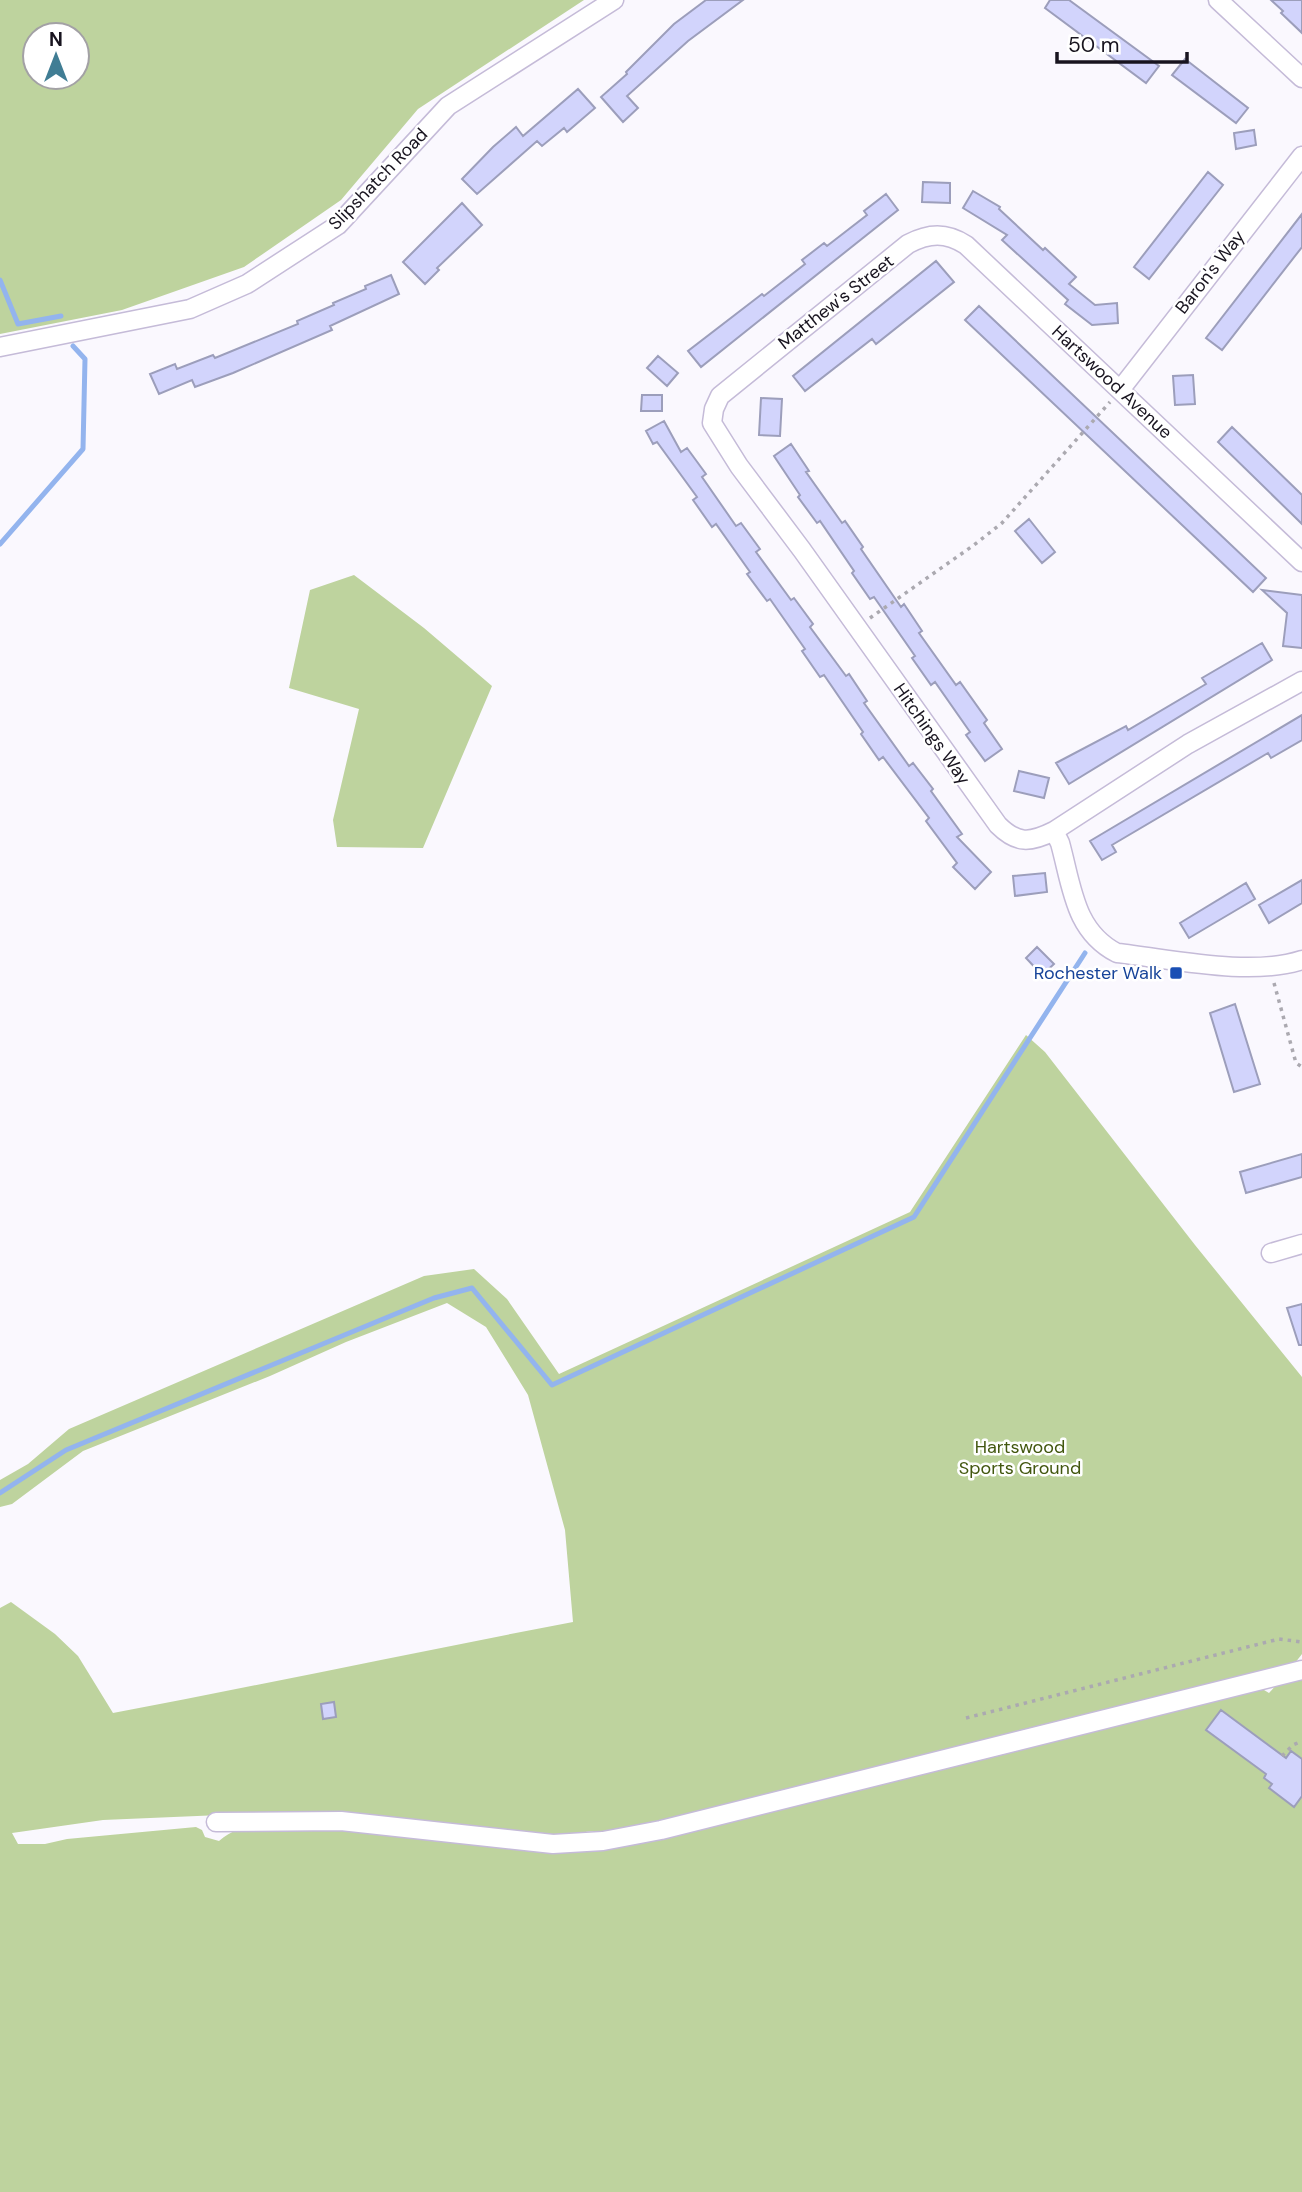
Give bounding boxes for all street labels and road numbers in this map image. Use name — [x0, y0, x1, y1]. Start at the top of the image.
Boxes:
street label: Slipshatch Road — [323, 123, 433, 235]
street label: Baron's Way — [1170, 225, 1250, 319]
street label: Matthew's Street — [773, 249, 899, 355]
street label: Hartswood Avenue — [1047, 320, 1177, 444]
street label: Hitchings Way — [888, 679, 976, 789]

